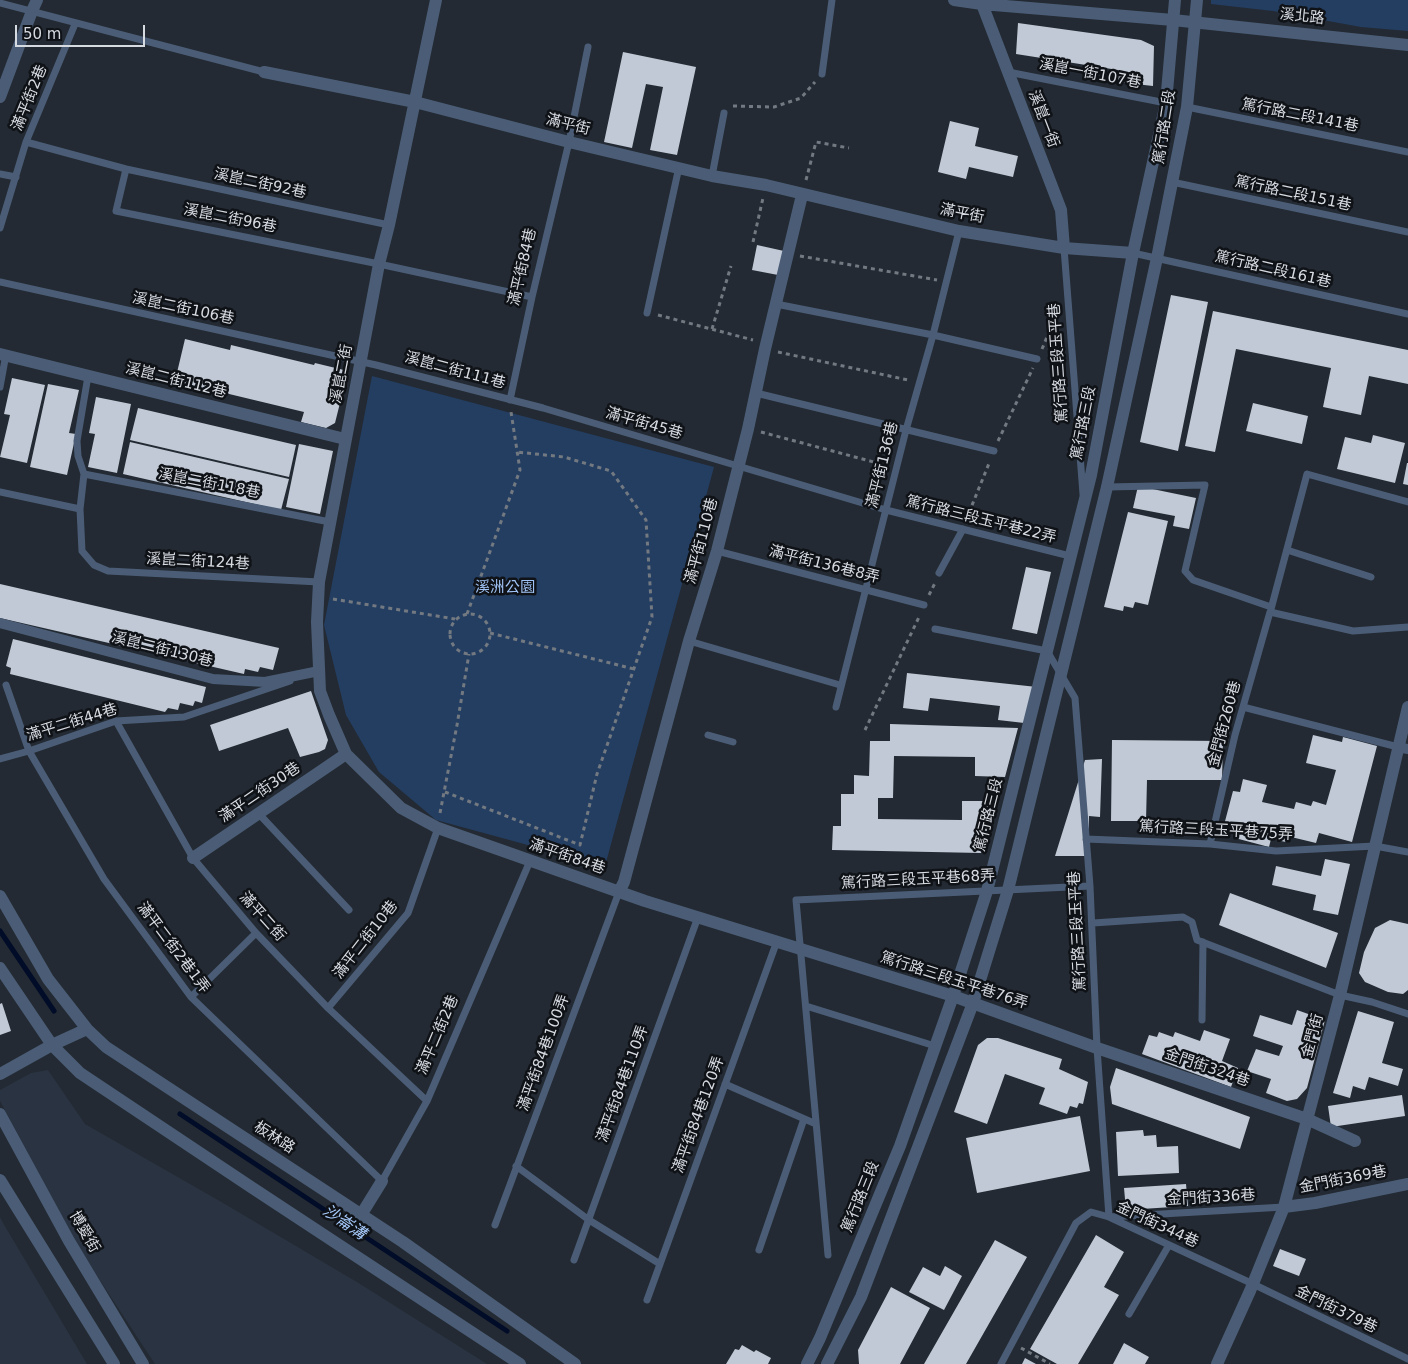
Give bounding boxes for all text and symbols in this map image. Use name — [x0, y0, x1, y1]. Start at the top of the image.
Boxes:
street label: 溪北路 — [1279, 6, 1325, 28]
scale bar — [18, 15, 148, 47]
text: 50 m — [23, 25, 61, 43]
street label: 溪崑一街107巷 — [1037, 55, 1143, 93]
street label: 滿平街2巷 — [9, 62, 51, 134]
street label: 溪崑一街 — [1024, 88, 1062, 150]
street label: 篤行路二段 — [1150, 89, 1180, 165]
street label: 篤行路二段141巷 — [1240, 96, 1360, 136]
street label: 滿平街 — [544, 111, 592, 139]
street label: 溪崑二街92巷 — [212, 165, 308, 203]
street label: 篤行路二段151巷 — [1233, 173, 1353, 215]
street label: 溪崑二街96巷 — [182, 201, 278, 237]
street label: 滿平街 — [938, 201, 986, 227]
street label: 滿平街84巷 — [505, 226, 541, 308]
street label: 篤行路二段161巷 — [1213, 248, 1333, 292]
street label: 溪崑二街106巷 — [130, 289, 236, 329]
street label: 篤行路三段玉平巷 — [1046, 303, 1072, 423]
street label: 溪崑二街 — [327, 343, 357, 405]
street label: 溪崑二街111巷 — [403, 349, 507, 393]
street label: 溪崑二街112巷 — [124, 360, 228, 402]
street label: 篤行路三段 — [1068, 384, 1100, 462]
street label: 滿平街45巷 — [604, 404, 684, 444]
street label: 滿平街136巷 — [864, 420, 902, 510]
street label: 溪崑二街118巷 — [156, 465, 262, 503]
street label: 篤行路三段玉平巷22弄 — [904, 493, 1058, 547]
street label: 滿平街110巷 — [682, 496, 722, 586]
street label: 滿平街136巷8弄 — [767, 543, 881, 587]
street label: 溪崑二街124巷 — [146, 550, 250, 574]
park label: 溪洲公園 — [475, 579, 535, 597]
street label: 溪崑二街130巷 — [110, 629, 214, 671]
street label: 金門街260巷 — [1205, 679, 1245, 769]
street label: 滿平二街44巷 — [24, 701, 120, 745]
street label: 滿平二街30巷 — [216, 759, 304, 827]
street label: 篤行路三段 — [971, 776, 1007, 854]
street label: 篤行路三段玉平巷75弄 — [1139, 818, 1293, 844]
street label: 滿平街84巷 — [527, 836, 607, 878]
street label: 篤行路三段玉平巷68弄 — [841, 867, 995, 893]
street label: 篤行路三段玉平巷 — [1066, 871, 1090, 991]
street label: 滿平二街 — [235, 889, 289, 945]
street label: 滿平二街10巷 — [330, 897, 402, 983]
street label: 滿平二街2巷1弄 — [133, 899, 213, 997]
street label: 篤行路三段玉平巷76弄 — [878, 949, 1030, 1013]
street label: 滿平街84巷100弄 — [515, 992, 573, 1114]
street label: 滿平二街2巷 — [413, 993, 463, 1077]
street label: 金門街 — [1298, 1012, 1328, 1060]
street label: 滿平街84巷110弄 — [594, 1023, 652, 1145]
street label: 金門街324巷 — [1162, 1045, 1252, 1091]
street label: 滿平街84巷120弄 — [670, 1054, 728, 1176]
street label: 板林路 — [250, 1118, 298, 1158]
street label: 篤行路三段 — [839, 1159, 883, 1235]
street label: 金門街369巷 — [1298, 1163, 1388, 1197]
street label: 金門街336巷 — [1166, 1187, 1256, 1209]
street label: 金門街344巷 — [1113, 1198, 1201, 1252]
water label: 沙崙溝 — [319, 1202, 369, 1244]
street label: 博愛街 — [65, 1208, 103, 1256]
street label: 金門街379巷 — [1292, 1282, 1380, 1338]

